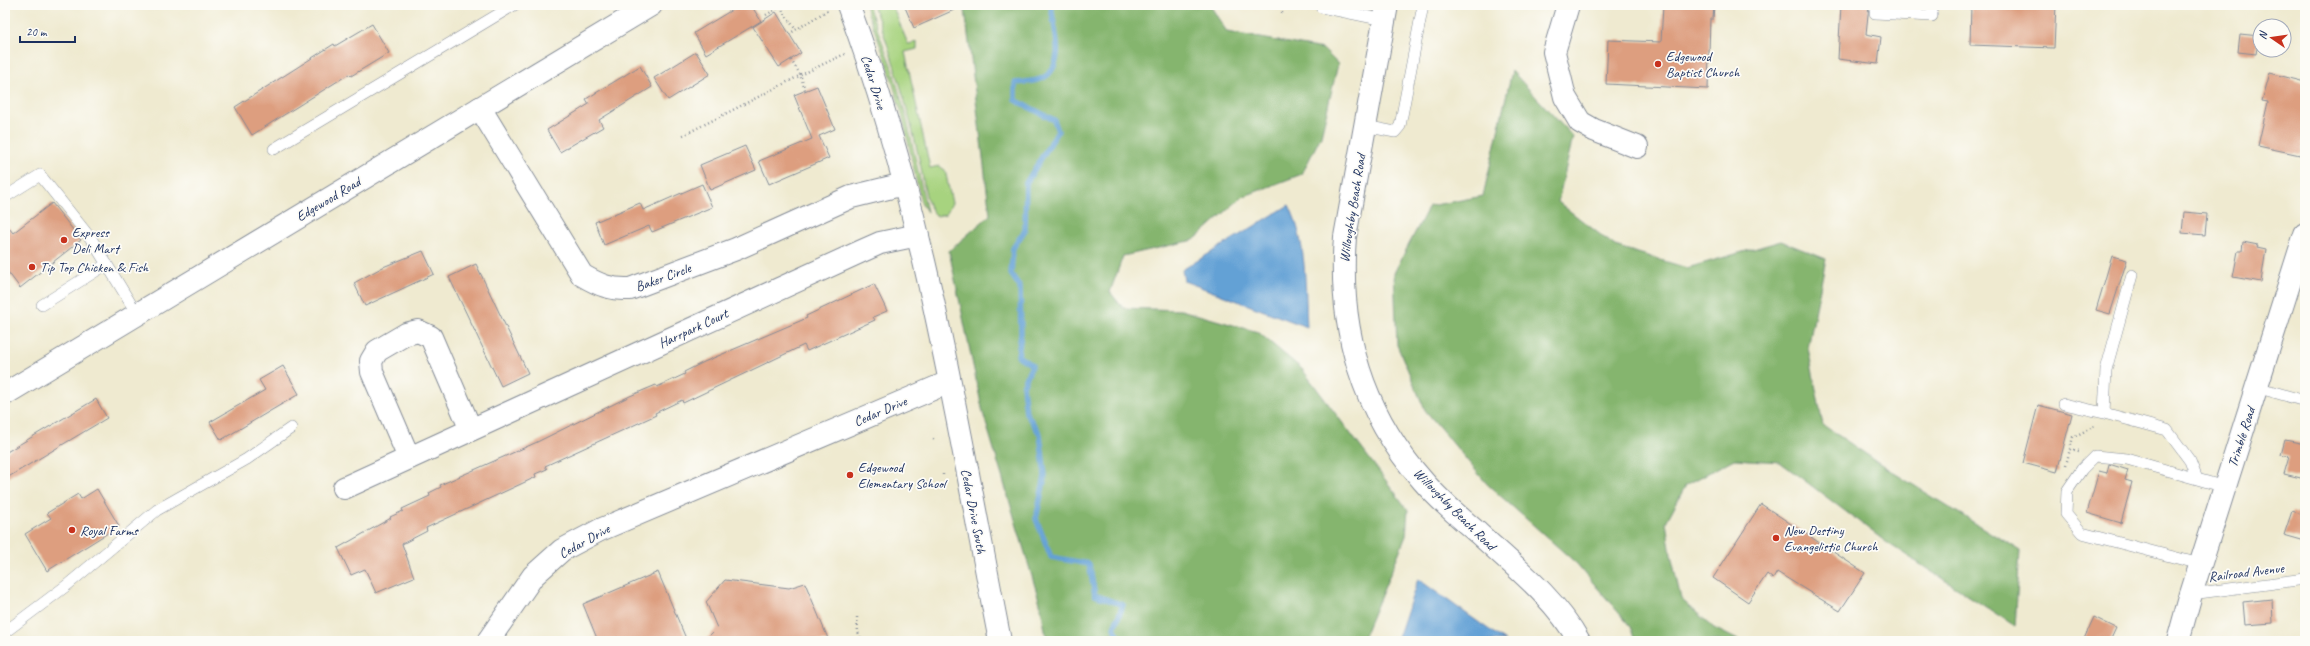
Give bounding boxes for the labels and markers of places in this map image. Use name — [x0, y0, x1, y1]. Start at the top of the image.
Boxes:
place label: Edgewood Baptist Church — [1666, 48, 1740, 81]
marker: Edgewood Baptist Church — [1653, 59, 1663, 69]
place label: Express Deli Mart — [72, 224, 121, 257]
marker: Express Deli Mart — [59, 235, 69, 245]
place label: Tip Top Chicken & Fish — [40, 259, 149, 276]
marker: Tip Top Chicken & Fish — [27, 262, 37, 272]
place label: Edgewood Elementary School — [858, 459, 948, 492]
marker: Edgewood Elementary School — [845, 470, 855, 480]
place label: Royal Farms — [80, 522, 139, 539]
place label: New Destiny Evangelistic Church — [1784, 522, 1878, 555]
marker: Royal Farms — [67, 525, 77, 535]
marker: New Destiny Evangelistic Church — [1771, 533, 1781, 543]

